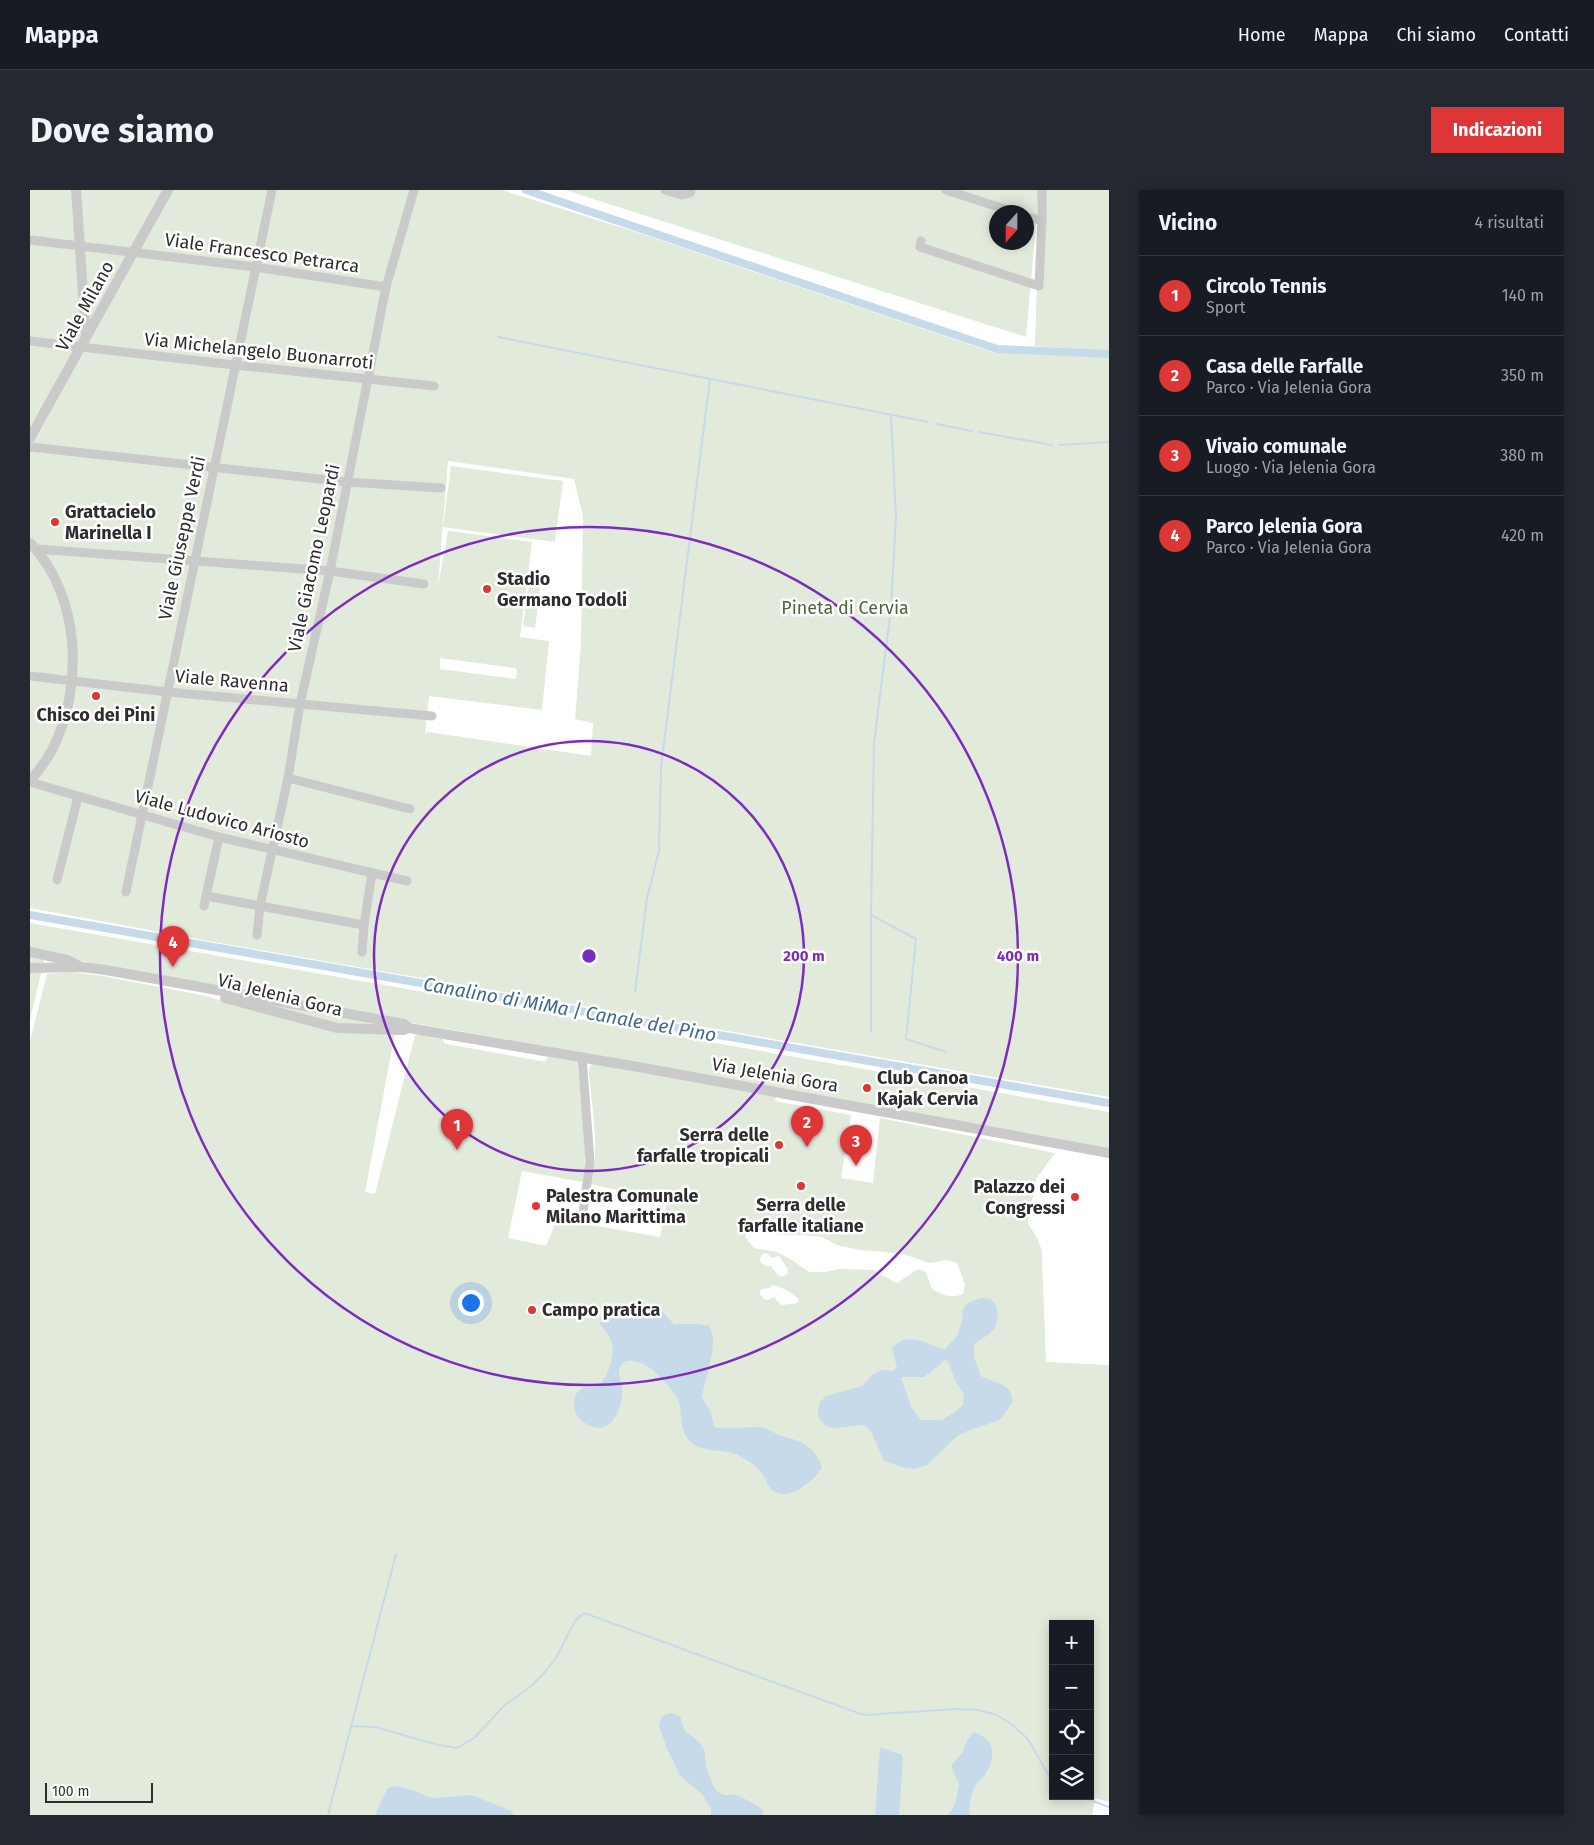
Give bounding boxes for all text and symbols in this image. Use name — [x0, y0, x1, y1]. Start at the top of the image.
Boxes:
text: Mappa — [25, 21, 99, 49]
text: Home — [1238, 24, 1286, 46]
text: Mappa — [1314, 24, 1368, 46]
text: Chi siamo — [1396, 24, 1476, 46]
text: Contatti — [1504, 24, 1569, 46]
button: Indicazioni — [1431, 107, 1564, 153]
text: Dove siamo — [30, 109, 214, 151]
north arrow — [989, 205, 1034, 250]
text: Vicino — [1159, 210, 1217, 236]
text: 4 risultati — [1474, 213, 1544, 232]
street label: Viale Francesco Petrarca — [163, 228, 361, 278]
street label: Viale Milano — [51, 257, 119, 355]
text: Circolo Tennis — [1206, 275, 1326, 298]
text: 1 — [1171, 286, 1179, 305]
text: 140 m — [1502, 286, 1544, 305]
text: Sport — [1206, 298, 1246, 317]
street label: Via Michelangelo Buonarroti — [143, 328, 375, 374]
text: Casa delle Farfalle — [1206, 355, 1363, 378]
text: 2 — [1171, 366, 1179, 385]
text: 350 m — [1501, 366, 1544, 385]
text: Parco · Via Jelenia Gora — [1206, 378, 1372, 397]
text: Vivaio comunale — [1206, 435, 1347, 458]
text: 3 — [1171, 446, 1179, 465]
text: 380 m — [1500, 446, 1544, 465]
street label: Viale Giuseppe Verdi — [154, 454, 210, 622]
text: Luogo · Via Jelenia Gora — [1206, 458, 1376, 477]
street label: Viale Giacomo Leopardi — [283, 462, 345, 654]
place label: Grattacielo Marinella I — [65, 501, 156, 544]
text: Parco Jelenia Gora — [1206, 515, 1363, 538]
marker: Grattacielo Marinella I — [49, 516, 61, 528]
text: 4 — [1170, 526, 1180, 545]
text: 420 m — [1501, 526, 1544, 545]
text: Parco · Via Jelenia Gora — [1206, 538, 1372, 557]
place label: Stadio Germano Todoli — [497, 568, 627, 611]
marker: Stadio Germano Todoli — [481, 583, 493, 595]
park label: Pineta di Cervia — [781, 597, 909, 619]
street label: Viale Ravenna — [174, 665, 290, 697]
marker: Chisco dei Pini — [90, 690, 102, 702]
place label: Chisco dei Pini — [37, 704, 155, 726]
street label: Viale Ludovico Ariosto — [132, 785, 312, 853]
pin: 4 — [157, 926, 189, 967]
centre of rings — [580, 947, 598, 965]
text: 200 m — [783, 947, 825, 965]
text: 400 m — [997, 947, 1039, 965]
street label: Via Jelenia Gora — [215, 969, 345, 1021]
water label: Canalino di MiMa | Canale del Pino — [422, 972, 718, 1047]
street label: Via Jelenia Gora — [710, 1053, 840, 1097]
place label: Club Canoa Kajak Cervia — [877, 1067, 978, 1110]
marker: Club Canoa Kajak Cervia — [861, 1082, 873, 1094]
pin: 2 — [791, 1106, 823, 1147]
pin: 1 — [441, 1109, 473, 1150]
place label: Serra delle farfalle tropicali — [637, 1124, 769, 1167]
pin: 3 — [840, 1125, 872, 1166]
marker: Serra delle farfalle tropicali — [773, 1139, 785, 1151]
place label: Palazzo dei Congressi — [973, 1176, 1065, 1219]
marker: Serra delle farfalle italiane — [795, 1180, 807, 1192]
place label: Palestra Comunale Milano Marittima — [546, 1185, 698, 1228]
marker: Palazzo dei Congressi — [1069, 1191, 1081, 1203]
place label: Serra delle farfalle italiane — [738, 1194, 864, 1237]
marker: Palestra Comunale Milano Marittima — [530, 1200, 542, 1212]
your location — [458, 1290, 484, 1316]
place label: Campo pratica — [542, 1299, 660, 1321]
marker: Campo pratica — [526, 1304, 538, 1316]
map controls — [1049, 1620, 1094, 1800]
button: + — [1049, 1620, 1094, 1665]
button: − — [1049, 1665, 1094, 1710]
button: locate — [1049, 1710, 1094, 1755]
button: layers — [1049, 1755, 1094, 1800]
scale bar — [45, 1780, 152, 1803]
text: 100 m — [52, 1783, 89, 1800]

